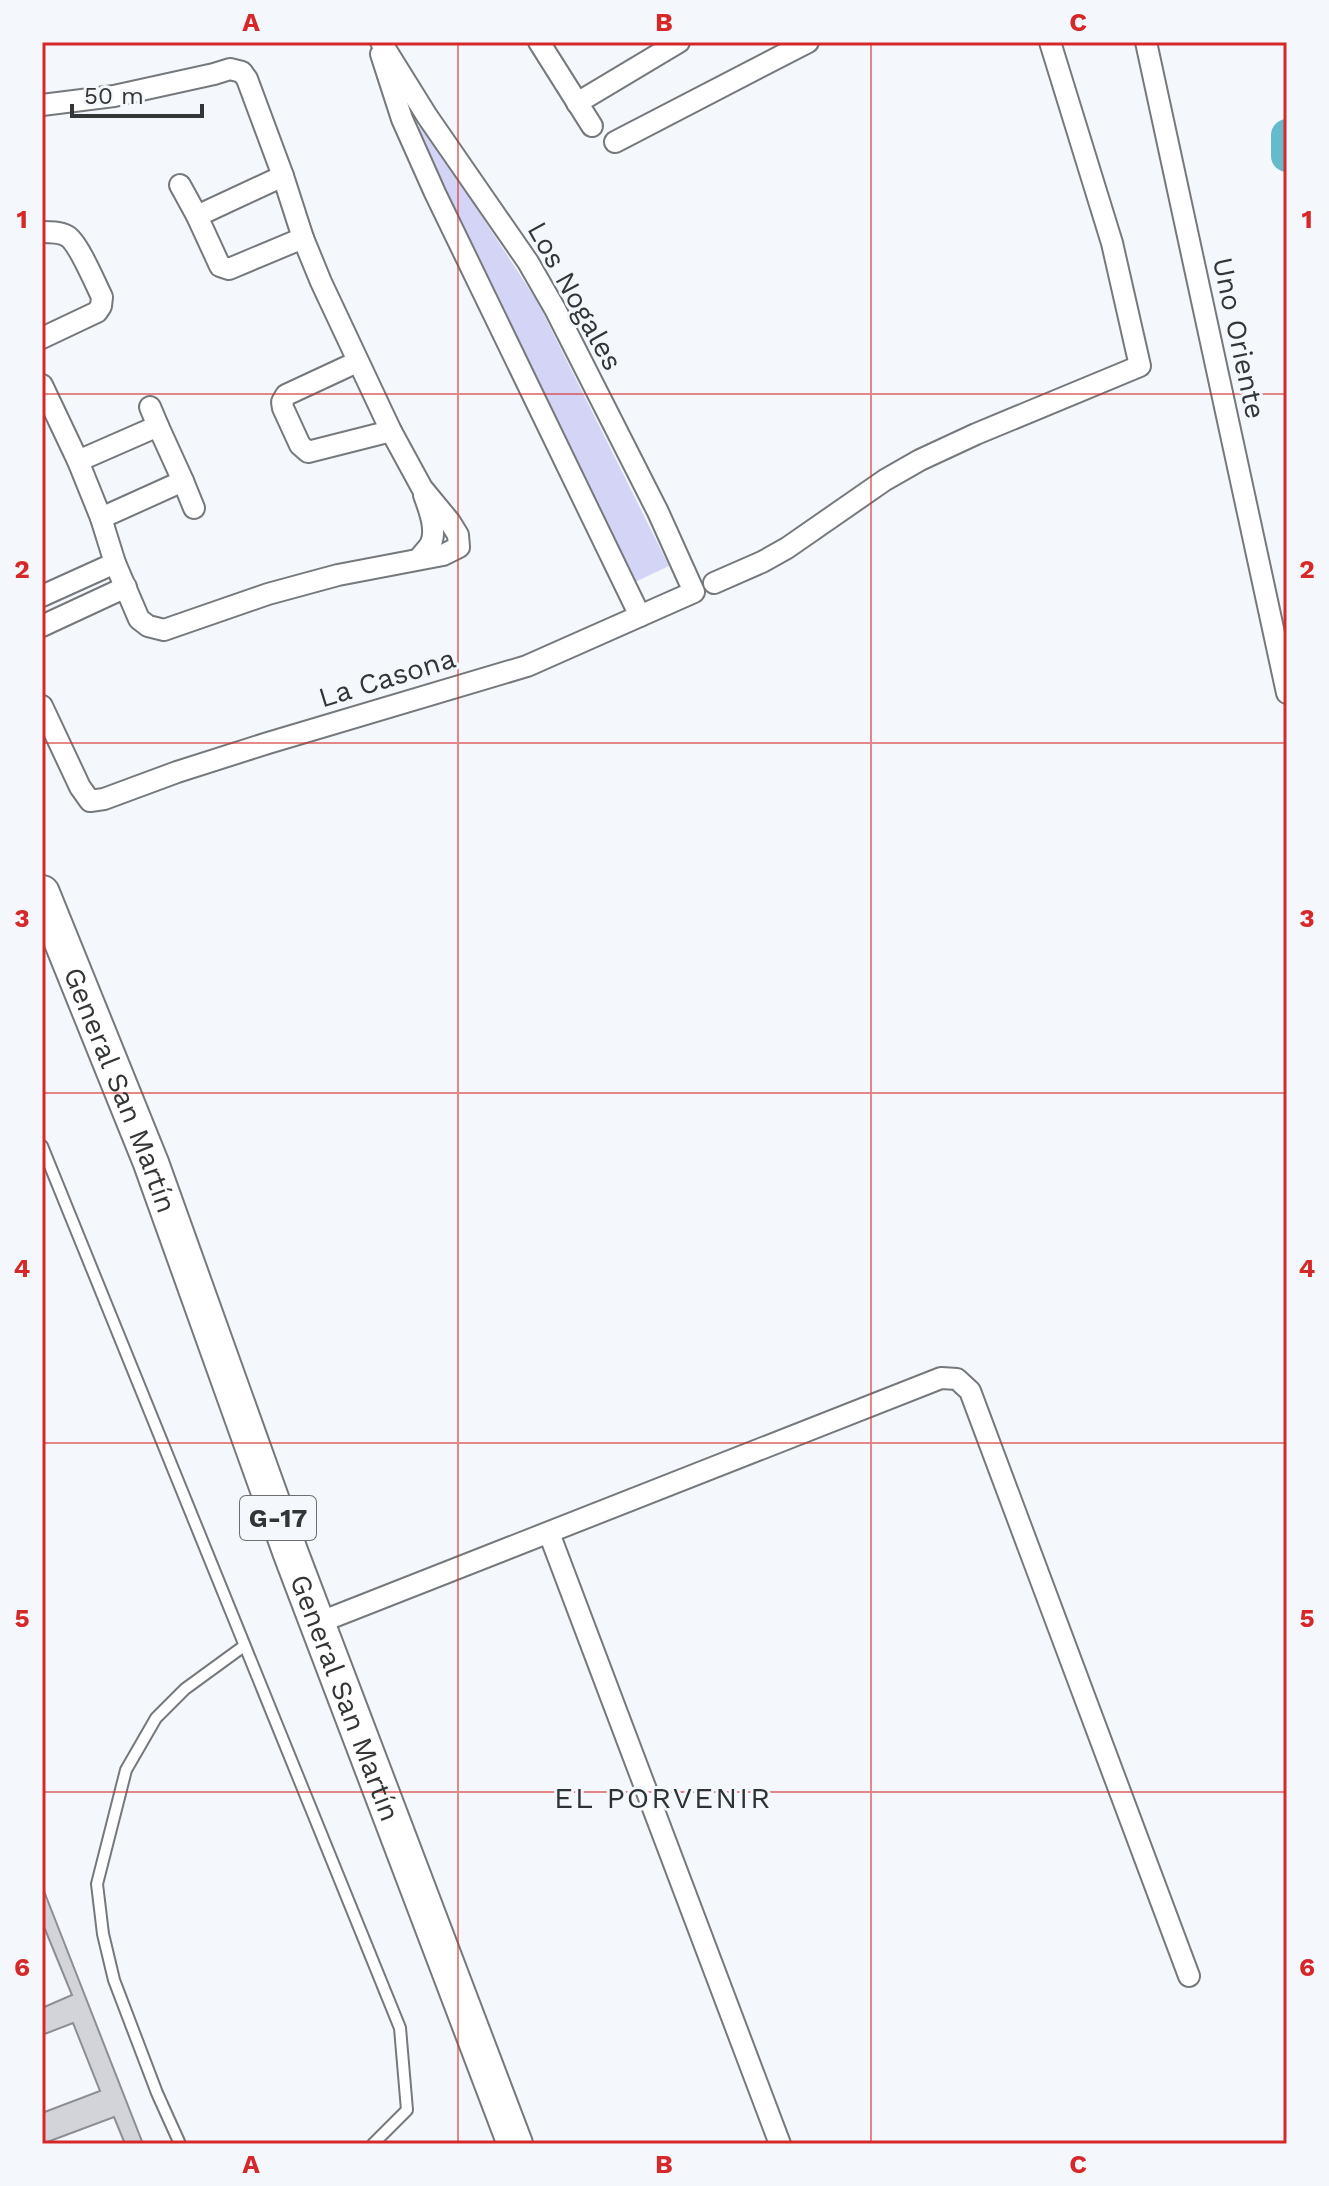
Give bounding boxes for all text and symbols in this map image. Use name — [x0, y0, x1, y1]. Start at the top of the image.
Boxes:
text: A — [242, 7, 260, 37]
text: B — [655, 7, 673, 37]
text: C — [1069, 7, 1087, 37]
scale bar — [72, 68, 202, 118]
text: 50 m — [84, 82, 144, 110]
text: 1 — [16, 204, 28, 234]
text: 1 — [1301, 204, 1313, 234]
street label: Los Nogales — [521, 216, 629, 376]
street label: Uno Oriente — [1206, 254, 1272, 422]
text: 2 — [14, 554, 30, 584]
text: 2 — [1299, 554, 1315, 584]
street label: La Casona — [315, 642, 460, 714]
text: 3 — [14, 903, 30, 933]
text: 3 — [1299, 903, 1315, 933]
street label: General San Martín — [57, 962, 184, 1217]
text: 4 — [14, 1253, 31, 1283]
text: 4 — [1299, 1253, 1316, 1283]
road number: G-17 — [240, 1496, 316, 1540]
street label: General San Martín — [284, 1570, 407, 1825]
text: 5 — [14, 1603, 30, 1633]
text: 5 — [1299, 1603, 1315, 1633]
district label: EL PORVENIR — [554, 1780, 772, 1815]
text: 6 — [14, 1952, 30, 1982]
text: 6 — [1299, 1952, 1315, 1982]
text: A — [242, 2149, 260, 2179]
text: B — [655, 2149, 673, 2179]
text: C — [1069, 2149, 1087, 2179]

